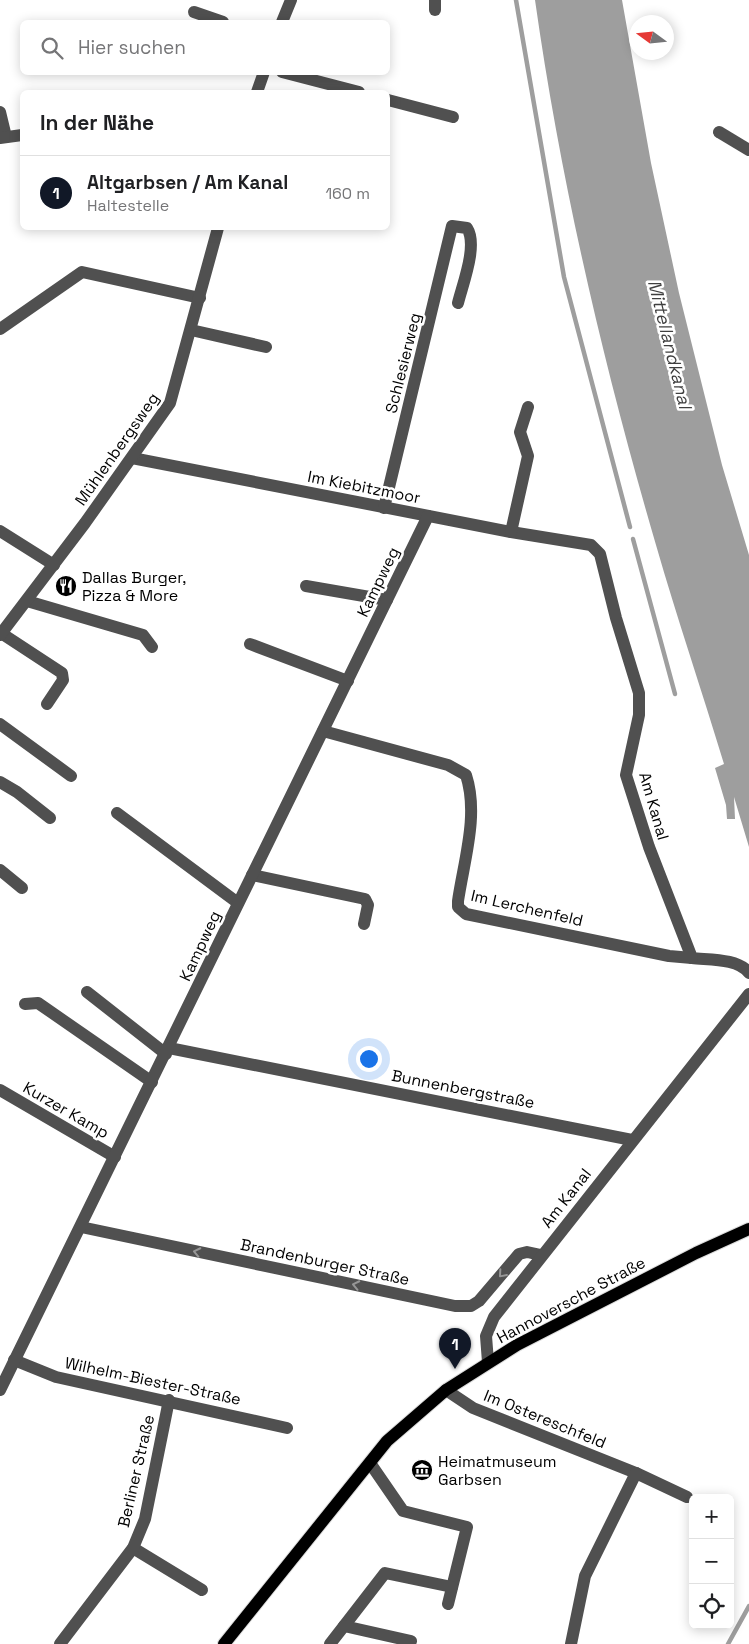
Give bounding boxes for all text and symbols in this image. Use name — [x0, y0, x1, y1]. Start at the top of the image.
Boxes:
north arrow — [629, 15, 674, 60]
search box — [20, 20, 390, 75]
icon: search — [38, 34, 66, 62]
text: Hier suchen — [78, 35, 186, 60]
text: In der Nähe — [40, 109, 154, 136]
text: Altgarbsen / Am Kanal — [87, 170, 288, 195]
text: 1 — [52, 183, 60, 204]
text: 160 m — [325, 183, 370, 204]
text: Haltestelle — [87, 195, 169, 216]
water label: Mittellandkanal — [643, 277, 698, 413]
street label: Schlesierweg — [380, 311, 426, 415]
street label: Mühlenbergsweg — [70, 388, 164, 510]
street label: Im Kiebitzmoor — [306, 466, 422, 508]
street label: Kampweg — [352, 544, 404, 620]
place label: Dallas Burger, Pizza & More — [82, 567, 186, 606]
restaurant icon: Dallas Burger, Pizza & More — [54, 574, 78, 598]
street label: Am Kanal — [634, 770, 674, 842]
street label: Im Lerchenfeld — [469, 885, 585, 931]
street label: Kampweg — [175, 907, 225, 985]
your location — [356, 1046, 382, 1072]
street label: Bunnenbergstraße — [390, 1065, 536, 1113]
street label: Kurzer Kamp — [19, 1077, 113, 1143]
street label: Am Kanal — [536, 1164, 596, 1232]
street label: Brandenburger Straße — [239, 1234, 411, 1290]
one-way arrow — [193, 1247, 202, 1258]
street label: Hannoversche Straße — [493, 1252, 649, 1348]
one-way arrow — [499, 1268, 508, 1277]
one-way arrow — [352, 1280, 361, 1291]
pin: 1 — [439, 1328, 471, 1369]
street label: Wilhelm-Biester-Straße — [63, 1352, 243, 1410]
street label: Im Ostereschfeld — [481, 1385, 609, 1453]
street label: Berliner Straße — [113, 1413, 159, 1529]
place label: Heimatmuseum Garbsen — [438, 1451, 557, 1490]
museum icon: Heimatmuseum Garbsen — [410, 1458, 434, 1482]
map controls — [689, 1494, 734, 1629]
button: + — [689, 1494, 734, 1539]
button: − — [689, 1539, 734, 1584]
button: locate — [689, 1584, 734, 1629]

